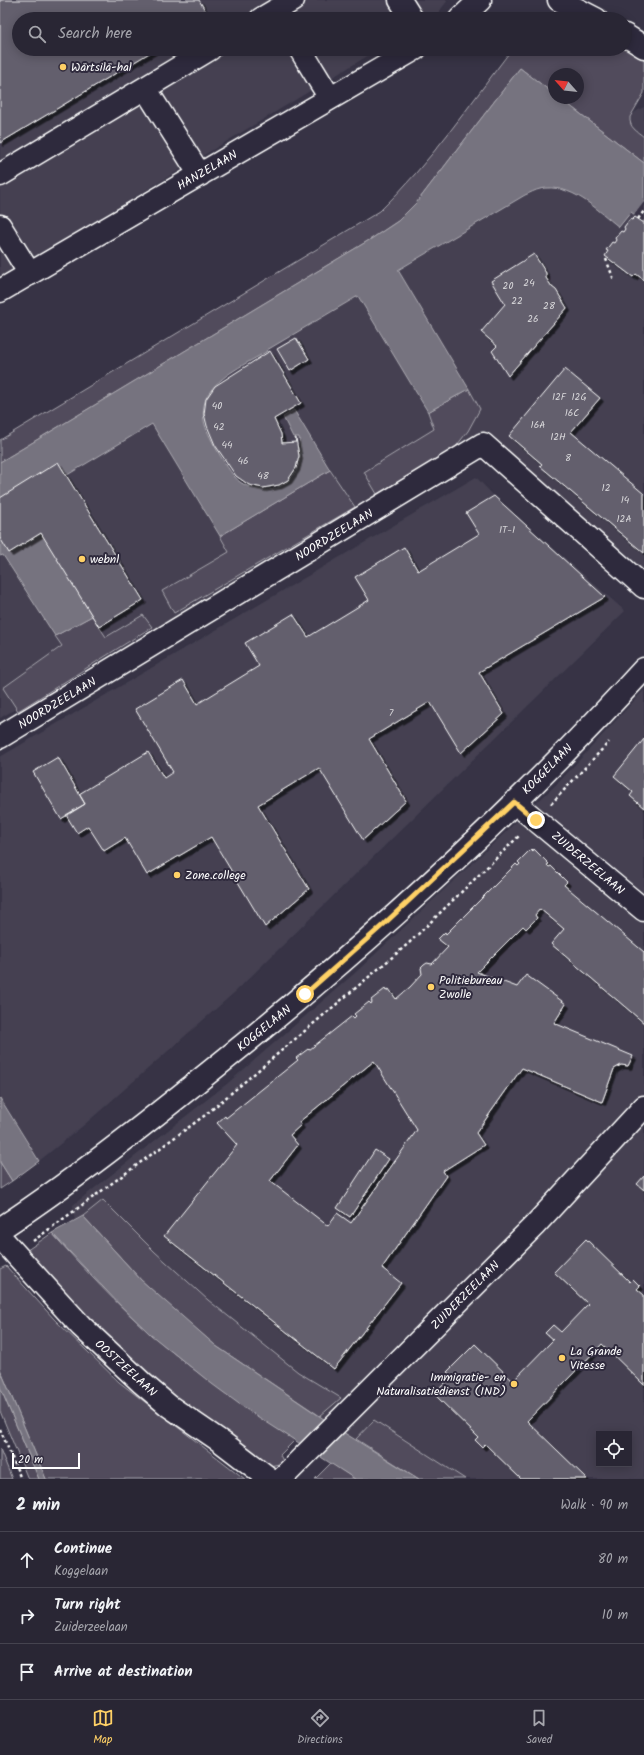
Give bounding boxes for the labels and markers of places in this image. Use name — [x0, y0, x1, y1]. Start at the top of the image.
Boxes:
place label: Wärtsilä-hal — [71, 58, 132, 77]
marker: Wärtsilä-hal — [58, 62, 68, 72]
place label: webnl — [90, 550, 119, 569]
marker: webnl — [77, 554, 87, 564]
place label: Zone.college — [185, 866, 246, 885]
marker: Zone.college — [172, 870, 182, 880]
place label: Politiebureau Zwolle — [439, 971, 503, 1004]
marker: Politiebureau Zwolle — [426, 982, 436, 992]
place label: La Grande Vitesse — [570, 1342, 622, 1375]
marker: La Grande Vitesse — [557, 1353, 567, 1363]
place label: Immigratie- en Naturalisatiedienst (IND) — [376, 1368, 506, 1401]
marker: Immigratie- en Naturalisatiedienst (IND) — [509, 1379, 519, 1389]

